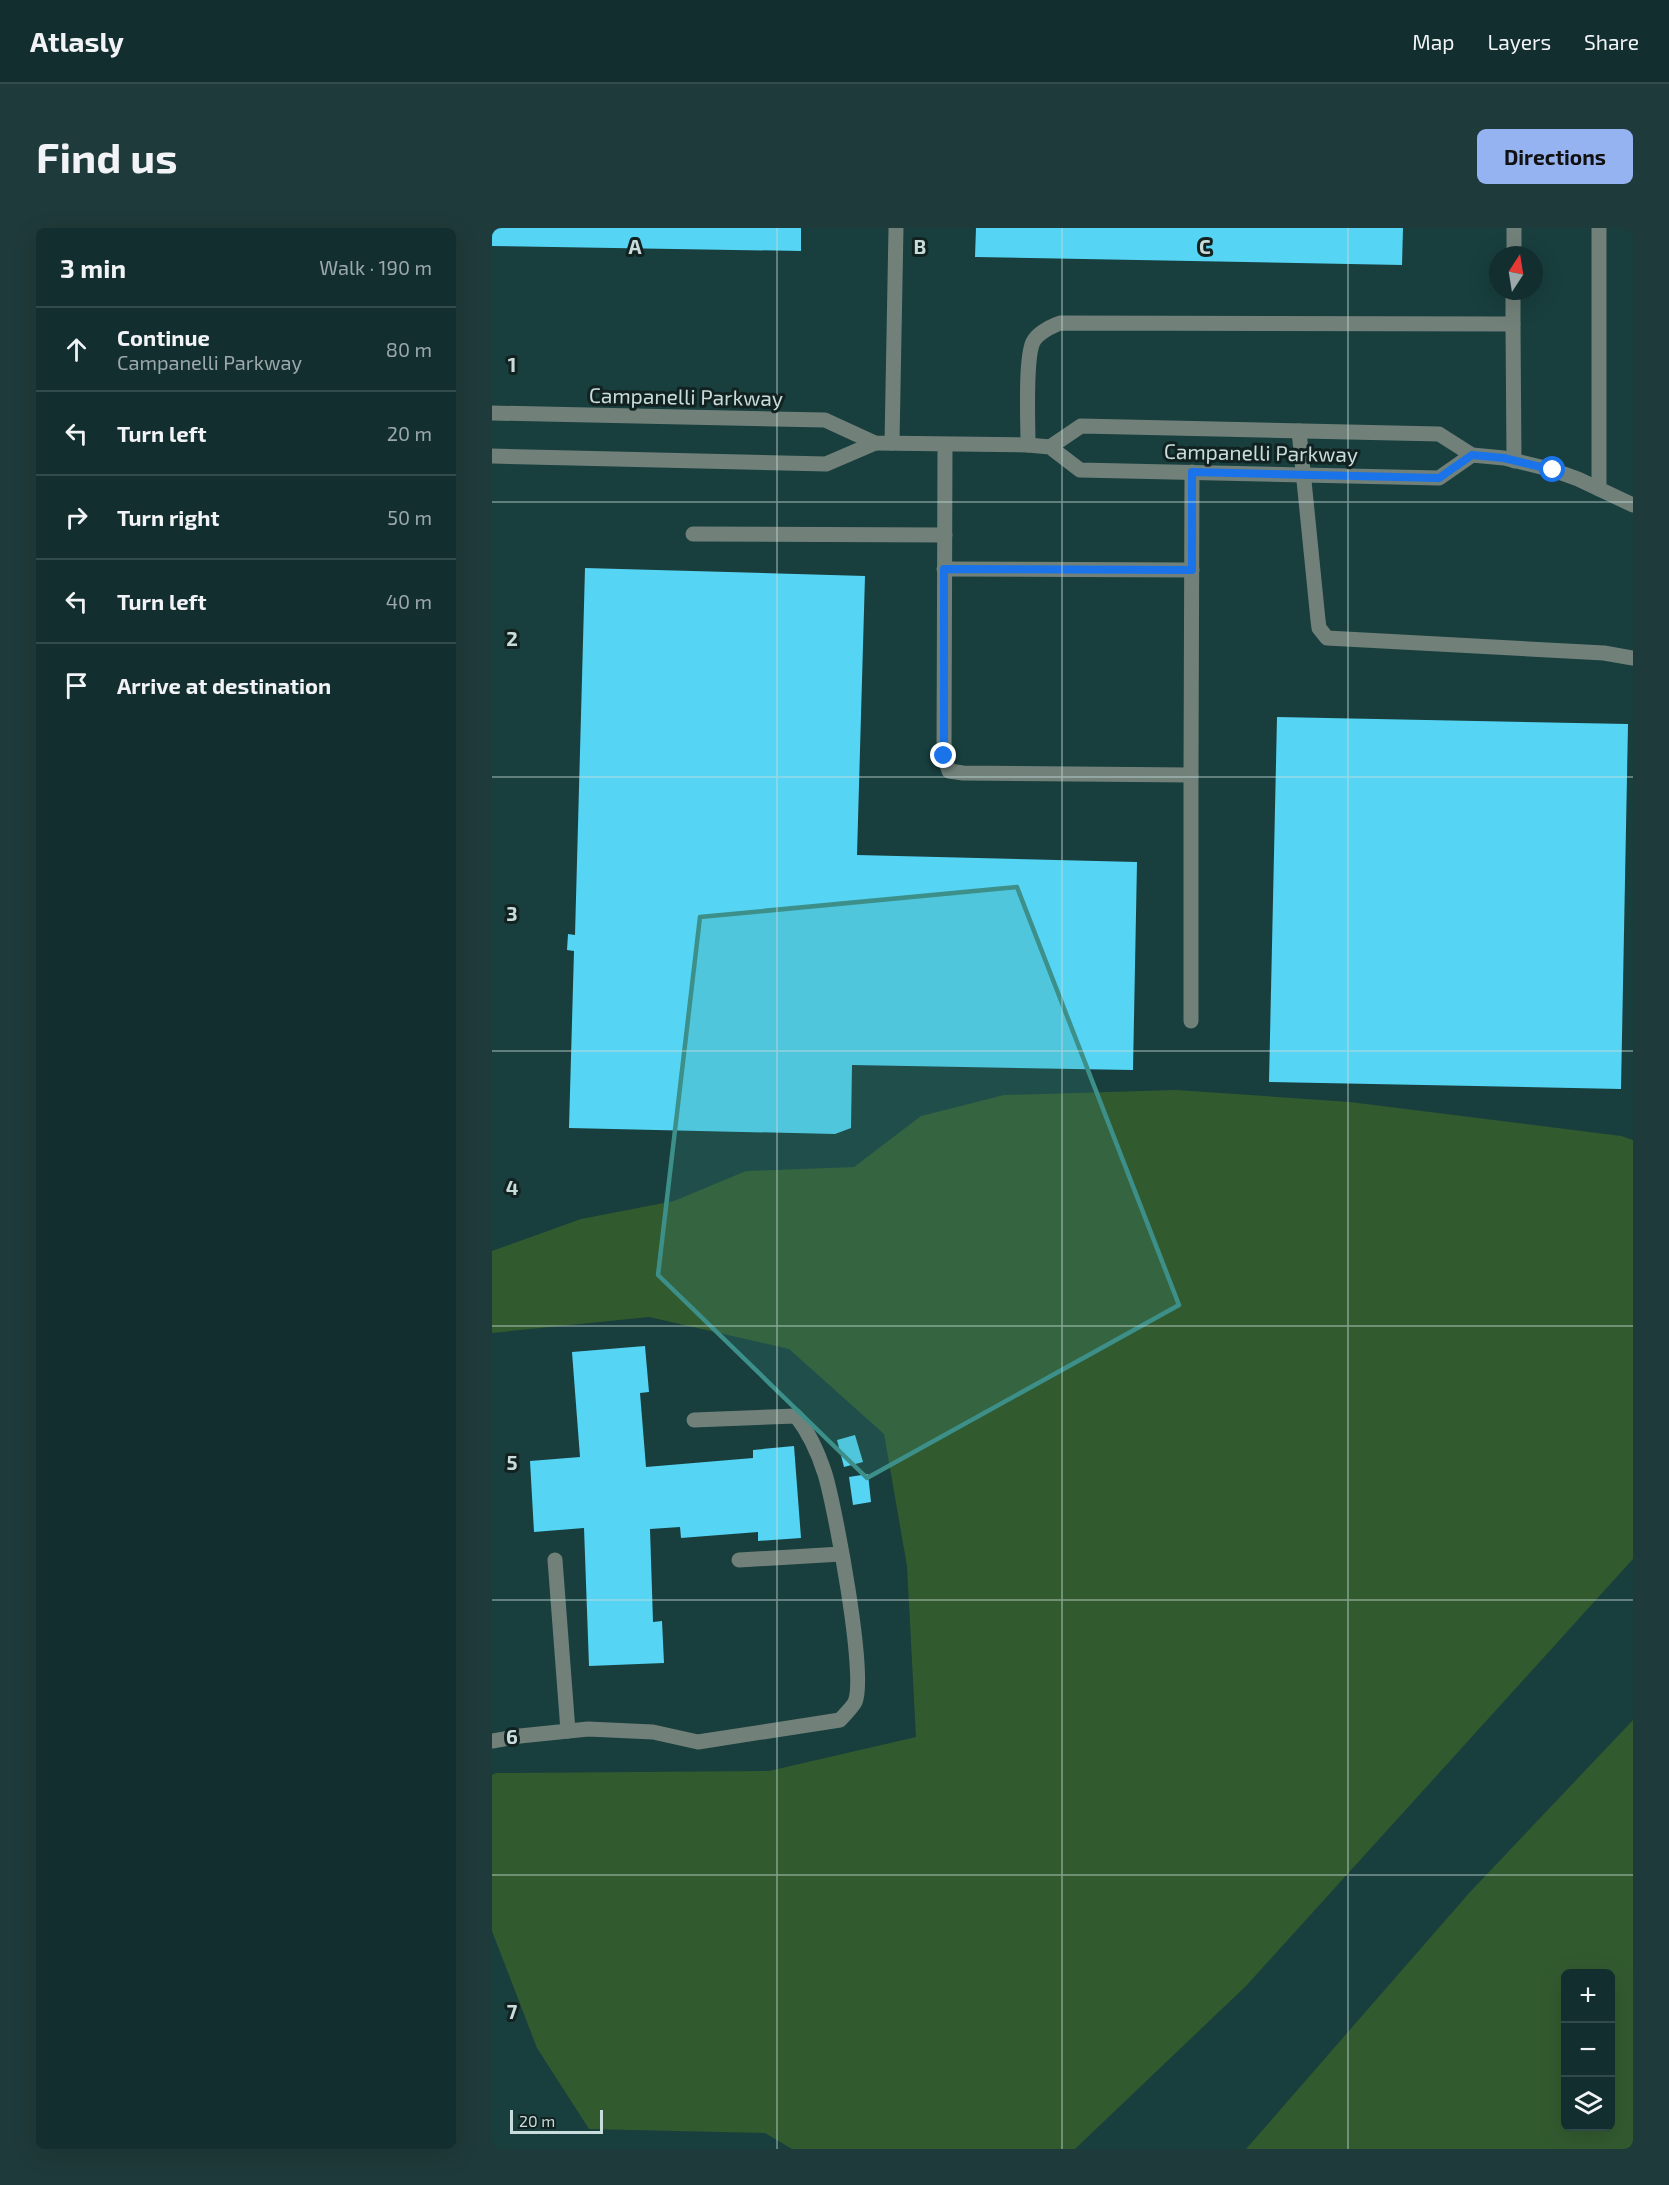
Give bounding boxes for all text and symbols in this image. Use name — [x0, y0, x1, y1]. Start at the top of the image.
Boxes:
text: Atlasly — [30, 24, 124, 58]
text: Map — [1412, 29, 1454, 54]
text: Layers — [1487, 29, 1551, 54]
text: Share — [1584, 29, 1639, 54]
button: Directions — [1477, 129, 1633, 184]
text: Find us — [36, 131, 178, 181]
text: A — [628, 234, 642, 258]
text: B — [914, 234, 926, 258]
text: C — [1199, 234, 1211, 258]
north arrow — [1489, 246, 1543, 300]
text: 3 min — [60, 252, 126, 283]
text: Walk · 190 m — [319, 255, 432, 279]
text: Continue — [117, 324, 210, 350]
icon: ahead — [60, 333, 93, 366]
text: 80 m — [386, 337, 432, 361]
text: Campanelli Parkway — [117, 350, 302, 374]
text: 1 — [508, 352, 516, 376]
street label: Campanelli Parkway — [589, 382, 783, 410]
icon: left — [60, 417, 93, 450]
text: Turn left — [117, 420, 206, 446]
text: 20 m — [387, 421, 432, 445]
street label: Campanelli Parkway — [1164, 438, 1358, 466]
route start — [1539, 456, 1565, 482]
icon: right — [60, 501, 93, 534]
text: Turn right — [117, 504, 219, 530]
text: 50 m — [387, 505, 432, 529]
icon: left — [60, 585, 93, 618]
text: Turn left — [117, 588, 206, 614]
text: 40 m — [386, 589, 432, 613]
text: 2 — [506, 626, 518, 650]
icon: arrive — [60, 669, 93, 702]
text: Arrive at destination — [117, 672, 331, 698]
route end — [930, 742, 956, 768]
text: 3 — [506, 901, 518, 925]
text: 4 — [506, 1175, 519, 1199]
text: 5 — [506, 1450, 518, 1474]
text: 6 — [506, 1724, 518, 1748]
map controls — [1561, 1969, 1615, 2131]
button: + — [1561, 1969, 1615, 2023]
text: 7 — [507, 1999, 518, 2023]
button: − — [1561, 2023, 1615, 2077]
button: layers — [1561, 2077, 1615, 2131]
scale bar — [510, 2107, 603, 2134]
text: 20 m — [519, 2111, 555, 2130]

